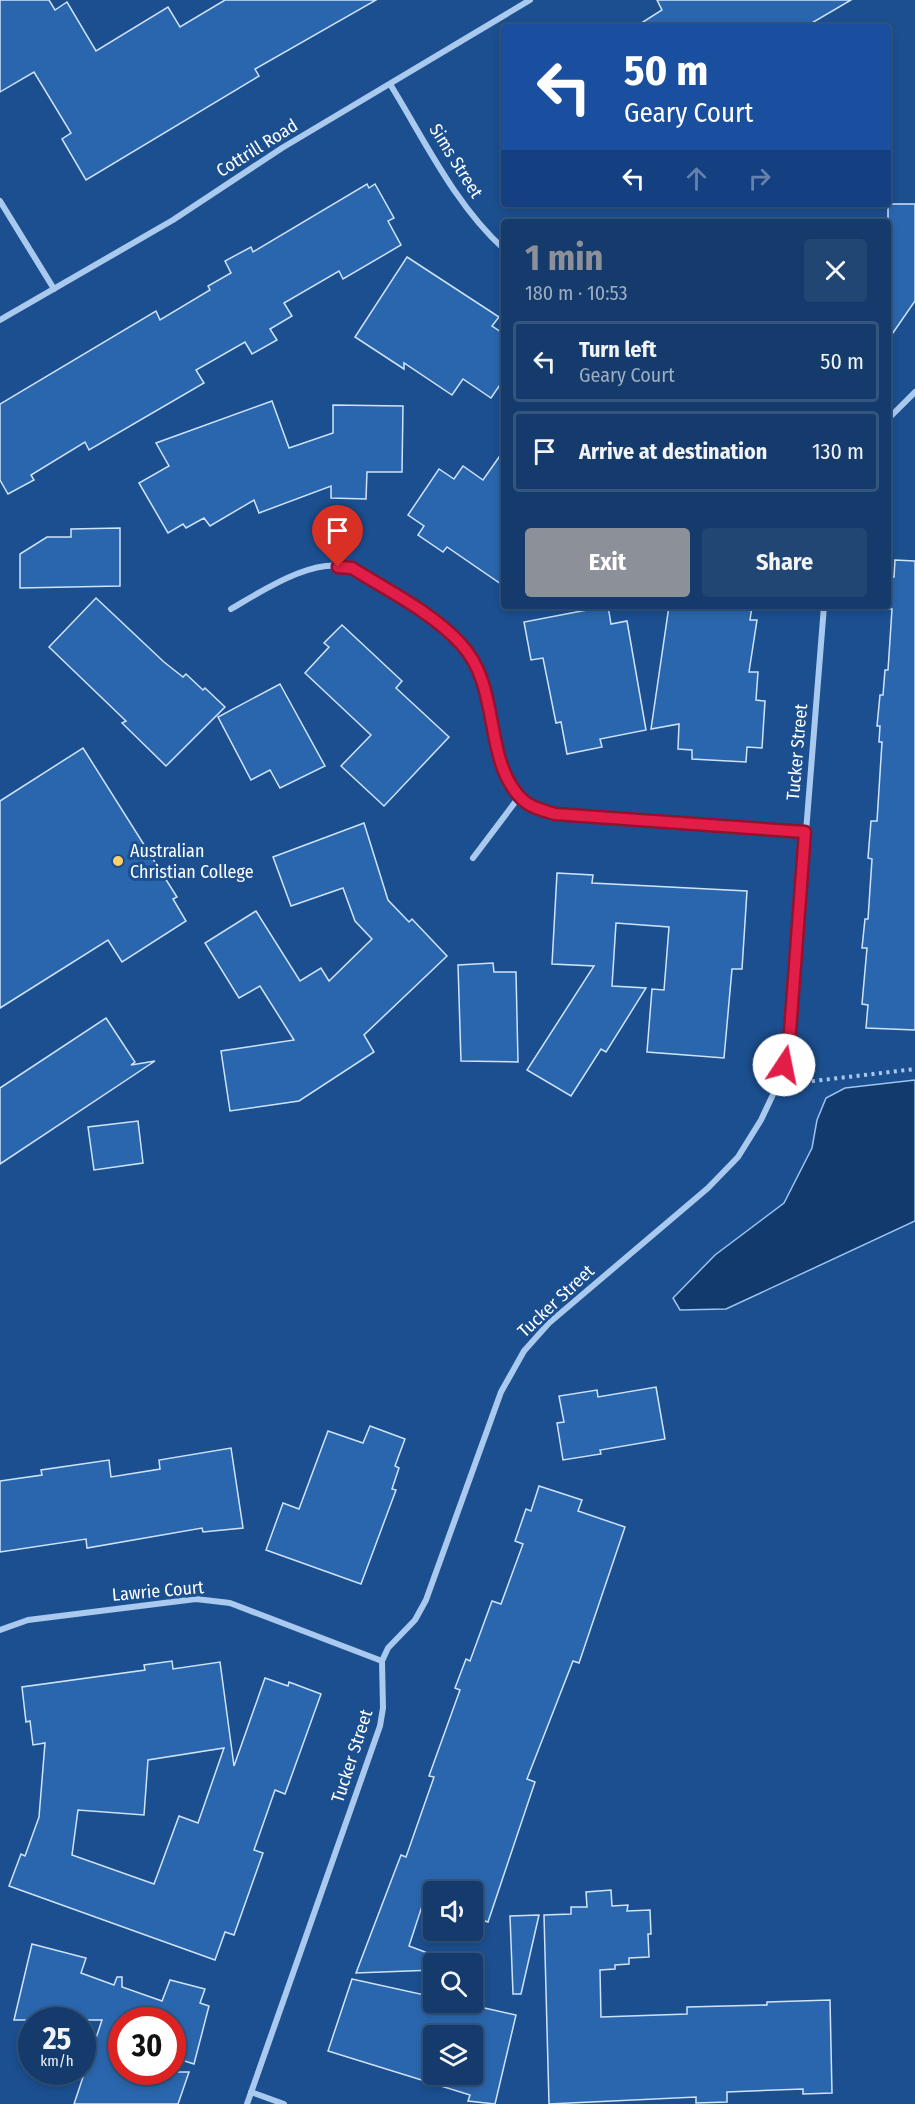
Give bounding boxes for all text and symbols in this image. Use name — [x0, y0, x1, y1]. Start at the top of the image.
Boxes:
text: 50 m — [624, 46, 708, 96]
icon: left — [525, 48, 603, 126]
text: Geary Court — [624, 97, 753, 129]
street label: Cottrill Road — [212, 114, 302, 182]
street label: Sims Street — [425, 120, 488, 202]
icon: left — [617, 162, 650, 195]
icon: ahead — [680, 162, 713, 195]
icon: right — [743, 162, 776, 195]
text: 1 min — [525, 236, 603, 280]
button: close — [804, 239, 867, 302]
text: 180 m · 10:53 — [525, 281, 628, 305]
text: Turn left — [579, 336, 657, 363]
icon: left — [528, 345, 561, 378]
text: 50 m — [820, 348, 864, 375]
text: Geary Court — [579, 363, 675, 387]
icon: arrive — [528, 435, 561, 468]
text: Arrive at destination — [579, 438, 767, 465]
text: 130 m — [812, 438, 864, 465]
pin — [312, 505, 363, 567]
icon: arrive — [321, 514, 354, 547]
button: Exit — [525, 528, 690, 597]
button: Share — [702, 528, 867, 597]
street label: Tucker Street — [782, 703, 812, 801]
place label: Australian Christian College — [130, 840, 254, 883]
marker: Australian Christian College — [111, 854, 125, 868]
position arrow — [752, 1033, 816, 1097]
street label: Tucker Street — [513, 1260, 599, 1342]
street label: Lawrie Court — [111, 1576, 205, 1606]
street label: Tucker Street — [327, 1707, 377, 1805]
map controls — [423, 1881, 483, 2085]
button: sound — [423, 1881, 483, 1941]
button: search — [423, 1953, 483, 2013]
speed limit sign: 30 — [108, 2007, 186, 2085]
text: 25 — [43, 2021, 71, 2057]
button: layers — [423, 2025, 483, 2085]
text: km/h — [40, 2052, 74, 2070]

